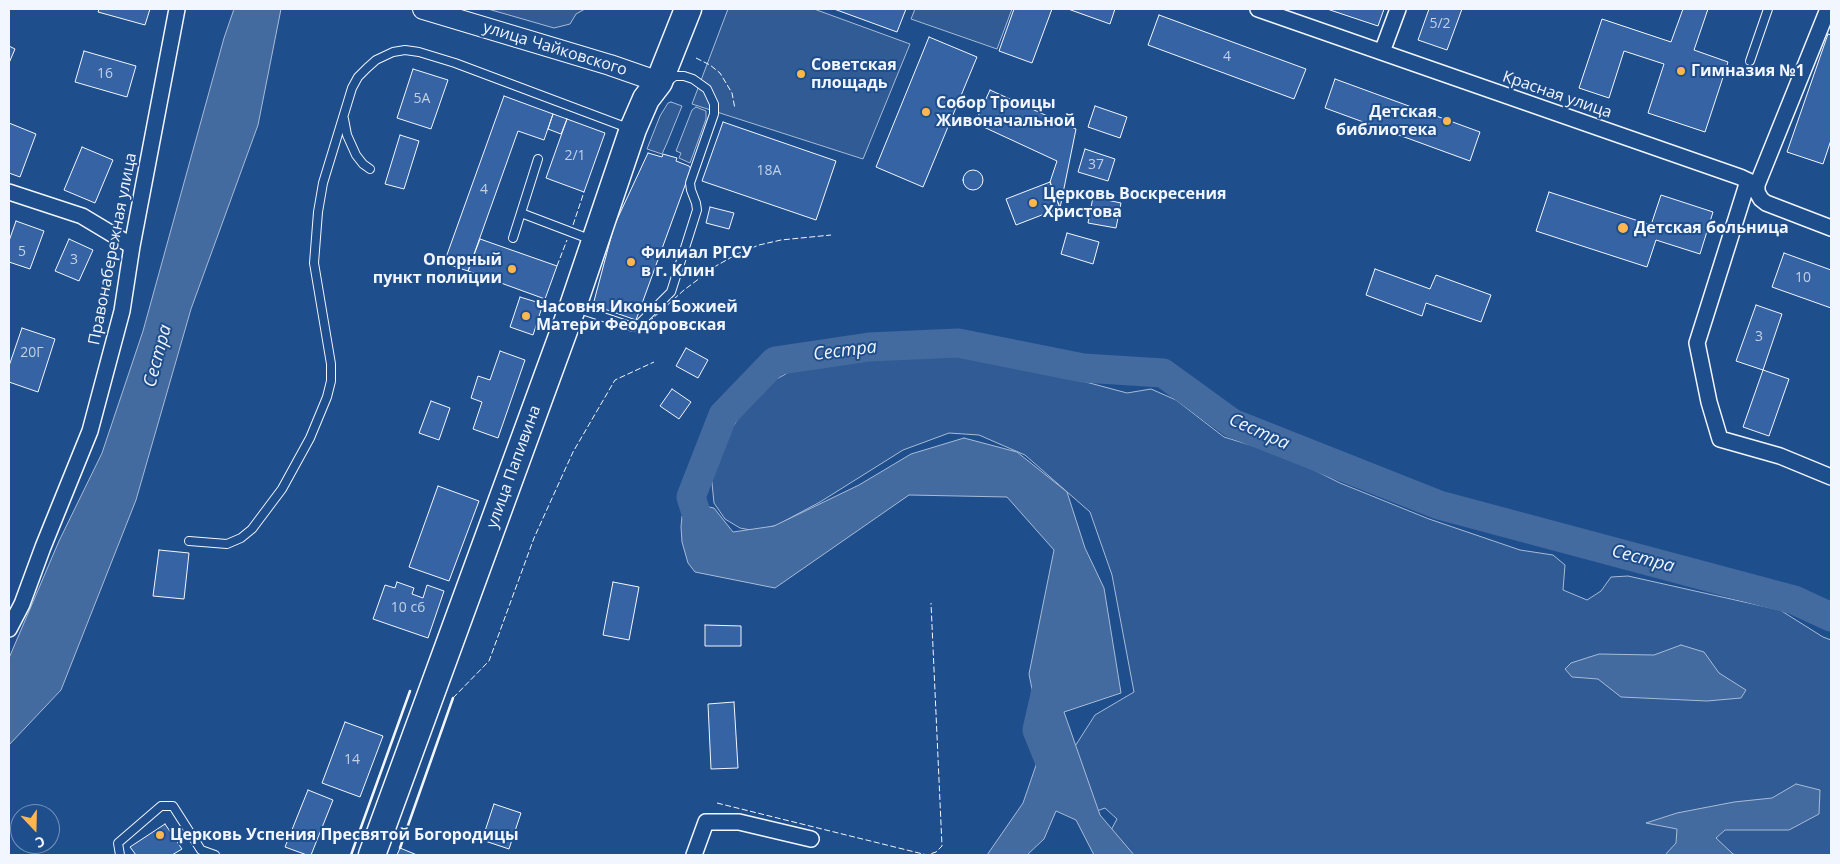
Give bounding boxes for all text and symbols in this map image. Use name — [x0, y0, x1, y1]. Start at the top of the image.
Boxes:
house number: 5/2 — [1429, 16, 1451, 32]
street label: улица Чайковского — [481, 18, 629, 80]
house number: 4 — [1223, 49, 1231, 65]
place label: Советская площадь — [811, 55, 897, 93]
place label: Гимназия №1 — [1691, 61, 1805, 81]
marker: Гимназия №1 — [1675, 65, 1687, 77]
house number: 16 — [97, 66, 113, 82]
street label: Красная улица — [1500, 67, 1614, 123]
marker: Советская площадь — [795, 68, 807, 80]
house number: 5А — [414, 91, 430, 107]
place label: Собор Троицы Живоначальной — [936, 93, 1075, 131]
place label: Детская библиотека — [1336, 102, 1437, 140]
marker: Собор Троицы Живоначальной — [920, 106, 932, 118]
marker: Детская библиотека — [1441, 115, 1453, 127]
house number: 2/1 — [564, 148, 586, 164]
street label: Правонабережная улица — [85, 151, 141, 347]
house number: 37 — [1088, 157, 1104, 173]
house number: 18А — [757, 163, 781, 179]
house number: 4 — [480, 182, 488, 198]
place label: Церковь Воскресения Христова — [1043, 184, 1227, 222]
marker: Церковь Воскресения Христова — [1027, 197, 1039, 209]
place label: Детская больница — [1634, 218, 1789, 238]
marker: Детская больница — [1616, 221, 1630, 235]
place label: Филиал РГСУ в г. Клин — [641, 243, 752, 281]
house number: 5 — [18, 244, 26, 260]
place label: Опорный пункт полиции — [373, 250, 502, 288]
house number: 3 — [70, 252, 78, 268]
marker: Филиал РГСУ в г. Клин — [625, 256, 637, 268]
marker: Опорный пункт полиции — [506, 263, 518, 275]
house number: 10 — [1795, 270, 1811, 286]
place label: Часовня Иконы Божией Матери Феодоровская — [536, 297, 738, 335]
marker: Часовня Иконы Божией Матери Феодоровская — [520, 310, 532, 322]
water label: Сестра — [139, 322, 177, 390]
house number: 3 — [1755, 329, 1763, 345]
water label: Сестра — [812, 336, 878, 366]
house number: 20Г — [20, 345, 44, 361]
street label: улица Папивина — [483, 403, 545, 531]
water label: Сестра — [1225, 409, 1293, 455]
water label: Сестра — [1609, 540, 1677, 578]
house number: 10 с6 — [391, 600, 425, 616]
house number: 14 — [344, 752, 360, 768]
north arrow — [10, 804, 60, 854]
place label: Церковь Успения Пресвятой Богородицы — [170, 825, 519, 845]
marker: Церковь Успения Пресвятой Богородицы — [154, 829, 166, 841]
text: С — [33, 832, 48, 853]

